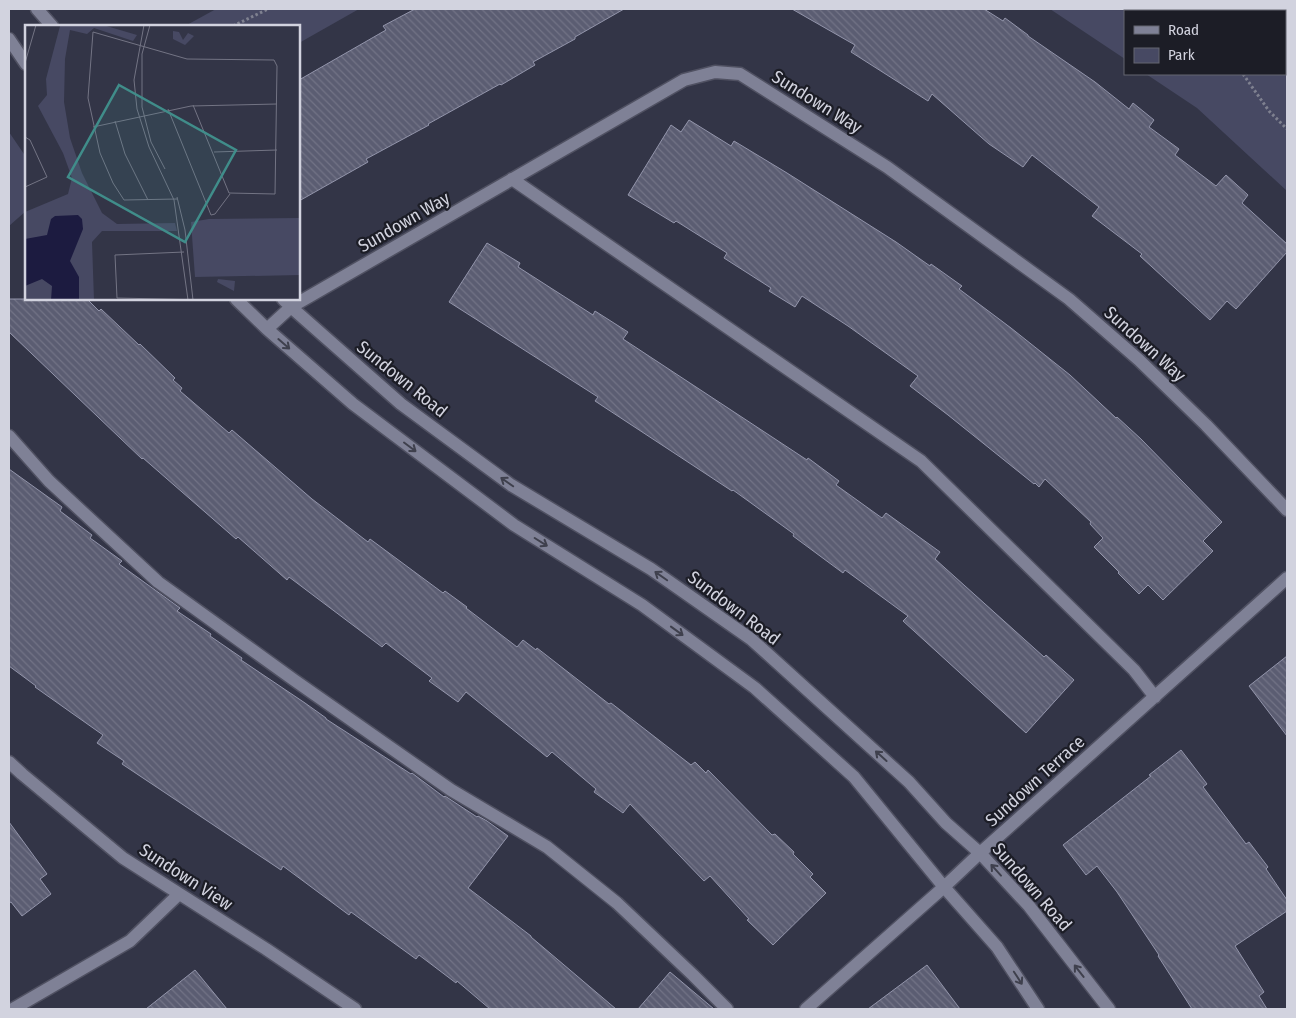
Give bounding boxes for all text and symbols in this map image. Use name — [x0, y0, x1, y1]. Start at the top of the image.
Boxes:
legend — [1124, 10, 1286, 75]
text: Road — [1168, 21, 1199, 39]
inset map — [25, 25, 300, 300]
text: Park — [1168, 46, 1195, 64]
street label: Sundown Way — [768, 66, 866, 138]
street label: Sundown Way — [354, 187, 454, 257]
street label: Sundown Way — [1100, 302, 1190, 386]
street label: Sundown Road — [352, 336, 452, 422]
one-way arrow — [278, 338, 291, 350]
one-way arrow — [403, 441, 416, 452]
one-way arrow — [500, 477, 514, 487]
one-way arrow — [534, 538, 548, 548]
street label: Sundown Road — [684, 566, 784, 650]
one-way arrow — [654, 571, 668, 581]
one-way arrow — [670, 626, 684, 636]
street label: Sundown Terrace — [981, 731, 1089, 831]
one-way arrow — [874, 750, 887, 762]
street label: Sundown Road — [988, 838, 1076, 936]
street label: Sundown View — [135, 839, 237, 915]
one-way arrow — [990, 864, 1002, 877]
one-way arrow — [1074, 964, 1084, 978]
one-way arrow — [1013, 971, 1023, 985]

